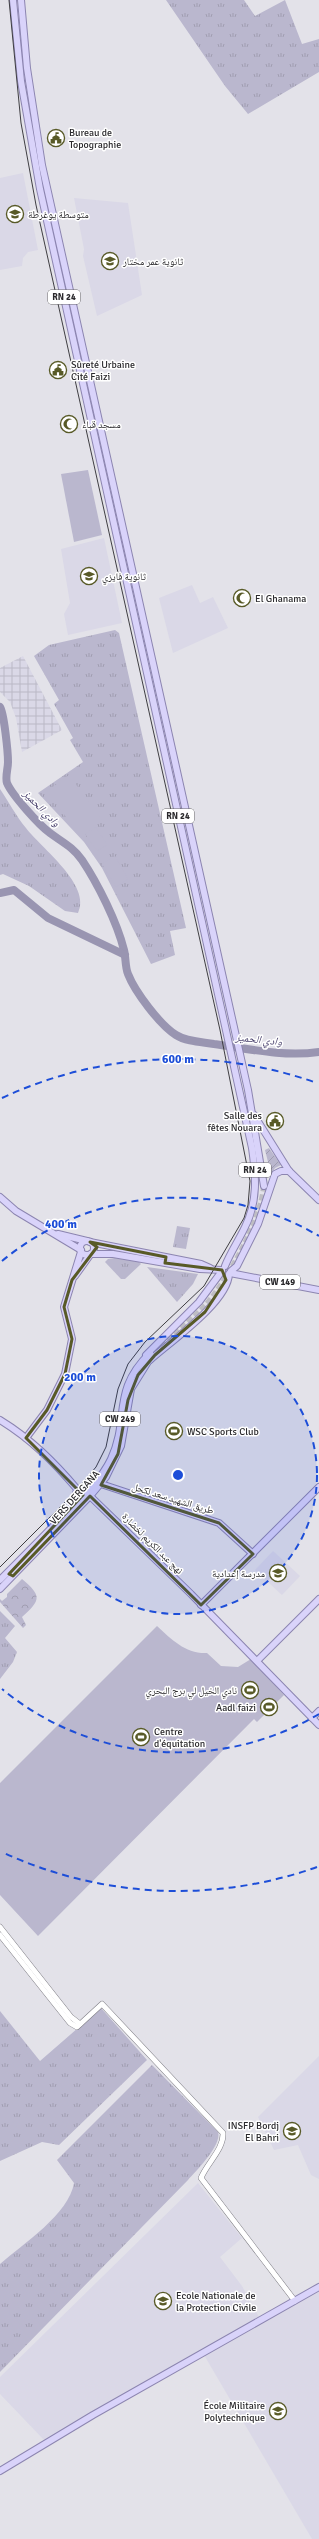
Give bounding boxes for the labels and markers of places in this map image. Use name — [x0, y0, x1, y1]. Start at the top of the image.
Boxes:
place label: Bureau de Topographie — [69, 127, 121, 151]
public building icon: Bureau de Topographie — [46, 128, 66, 148]
school or university icon: متوسطة يوغرطة — [5, 204, 25, 224]
place label: متوسطة يوغرطة — [28, 209, 89, 221]
school or university icon: ثانوية عمر مختار — [100, 251, 120, 271]
place label: ثانوية عمر مختار — [122, 256, 183, 268]
place label: Sûreté Urbaine Cité Faizi — [71, 359, 135, 383]
public building icon: Sûreté Urbaine Cité Faizi — [48, 360, 68, 380]
mosque icon: مسجد قباء — [59, 414, 79, 434]
place label: مسجد قباء — [82, 419, 121, 431]
school or university icon: ثانوية فايزي — [79, 566, 99, 586]
place label: ثانوية فايزي — [102, 571, 146, 585]
mosque icon: El Ghanama — [232, 588, 252, 608]
place label: El Ghanama — [255, 593, 306, 605]
place label: Salle des fêtes Nouara — [208, 1110, 263, 1134]
public building icon: Salle des fêtes Nouara — [265, 1111, 285, 1131]
sports icon: WSC Sports Club — [164, 1421, 184, 1441]
place label: WSC Sports Club — [187, 1426, 259, 1438]
centre of rings — [171, 1468, 185, 1482]
school or university icon: مدرسة إعدادية — [268, 1563, 288, 1583]
place label: مدرسة إعدادية — [212, 1568, 265, 1580]
sports icon: نادي الخيل لي برج البحري — [240, 1680, 260, 1700]
place label: نادي الخيل لي برج البحري — [145, 1685, 237, 1699]
sports icon: Aadl faizi — [259, 1697, 279, 1717]
place label: Aadl faizi — [216, 1702, 256, 1714]
place label: Centre d'équitation — [154, 1726, 205, 1750]
sports icon: Centre d'équitation — [131, 1727, 151, 1747]
place label: INSFP Bordj El Bahri — [228, 2120, 279, 2144]
school or university icon: INSFP Bordj El Bahri — [282, 2121, 302, 2141]
place label: Ecole Nationale de la Protection Civile — [176, 2290, 256, 2314]
school or university icon: Ecole Nationale de la Protection Civile — [153, 2291, 173, 2311]
place label: École Militaire Polytechnique — [203, 2399, 265, 2424]
school or university icon: École Militaire Polytechnique — [268, 2401, 288, 2421]

